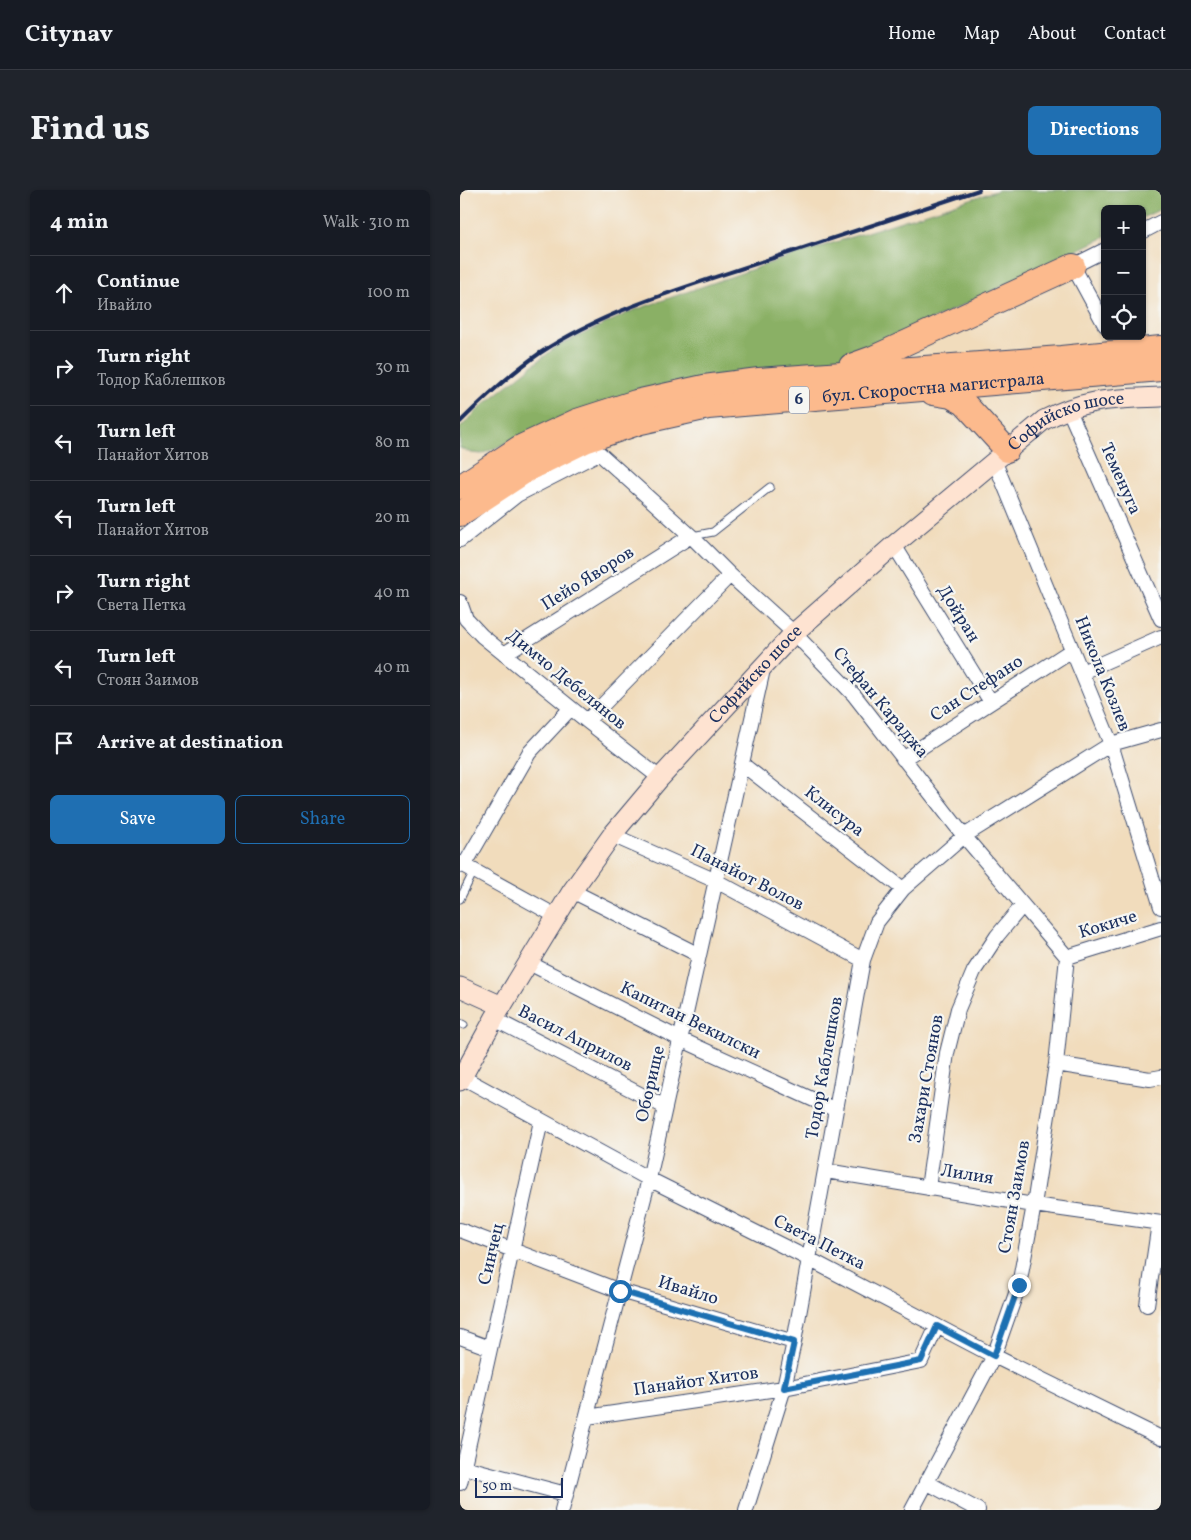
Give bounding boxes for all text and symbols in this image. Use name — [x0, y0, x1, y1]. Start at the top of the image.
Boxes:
text: Citynav — [25, 18, 113, 52]
text: Home — [888, 22, 936, 47]
text: Map — [964, 22, 1000, 47]
text: About — [1028, 22, 1076, 47]
text: Contact — [1104, 22, 1166, 47]
text: Find us — [30, 106, 150, 154]
button: Directions — [1028, 106, 1161, 155]
map controls — [1101, 205, 1146, 340]
button: + — [1101, 205, 1146, 250]
text: 4 min — [50, 208, 109, 237]
text: Walk · 310 m — [323, 212, 410, 234]
button: − — [1101, 250, 1146, 295]
text: Continue — [97, 269, 180, 295]
icon: ahead — [50, 279, 78, 307]
text: 100 m — [367, 282, 410, 304]
text: Ивайло — [97, 295, 152, 317]
button: locate — [1101, 295, 1146, 340]
text: Turn right — [97, 344, 190, 370]
icon: right — [50, 354, 78, 382]
text: 30 m — [375, 357, 410, 379]
street label: бул. Скоростна магистрала — [821, 366, 1046, 410]
text: Тодор Каблешков — [97, 370, 226, 392]
road number: 6 — [789, 386, 809, 414]
street label: Софийско шосе — [1002, 386, 1125, 458]
text: Turn left — [97, 419, 176, 445]
icon: left — [50, 429, 78, 457]
text: 80 m — [375, 432, 410, 454]
street label: Теменуга — [1093, 439, 1147, 519]
text: Панайот Хитов — [97, 445, 209, 467]
text: Turn left — [97, 494, 176, 520]
icon: left — [50, 504, 78, 532]
text: 20 m — [375, 507, 410, 529]
text: Панайот Хитов — [97, 520, 209, 542]
street label: Пейо Яворов — [537, 540, 639, 618]
text: Turn right — [97, 569, 190, 595]
icon: right — [50, 579, 78, 607]
street label: Дойран — [930, 580, 986, 648]
text: 40 m — [374, 582, 410, 604]
text: Света Петка — [97, 595, 186, 617]
street label: Никола Козлев — [1068, 613, 1136, 735]
street label: Софийско шосе — [703, 619, 808, 730]
street label: Димчо Дебелянов — [501, 624, 631, 736]
street label: Стефан Караджа — [826, 642, 934, 764]
text: Turn left — [97, 644, 176, 670]
street label: Сан Стефано — [926, 650, 1028, 728]
icon: left — [50, 654, 78, 682]
text: 40 m — [374, 657, 410, 679]
text: Стоян Заимов — [97, 670, 199, 692]
icon: arrive — [50, 729, 78, 757]
text: Arrive at destination — [97, 730, 283, 756]
street label: Клисура — [799, 781, 869, 843]
button: Save — [50, 795, 225, 844]
button: Share — [235, 795, 410, 844]
street label: Панайот Волов — [686, 839, 808, 917]
street label: Кокиче — [1076, 904, 1140, 946]
street label: Капитан Векилски — [615, 976, 765, 1066]
street label: Тодор Каблешков — [800, 995, 850, 1141]
street label: Васил Априлов — [513, 999, 637, 1079]
street label: Захари Стоянов — [903, 1013, 951, 1145]
street label: Оборище — [630, 1043, 672, 1125]
street label: Стоян Заимов — [993, 1138, 1037, 1256]
street label: Лилия — [939, 1158, 995, 1192]
street label: Света Петка — [769, 1209, 869, 1277]
street label: Синчец — [473, 1220, 511, 1288]
street label: Ивайло — [655, 1270, 721, 1312]
route end — [1008, 1274, 1031, 1297]
route start — [609, 1280, 632, 1303]
street label: Панайот Хитов — [632, 1361, 760, 1403]
scale bar — [475, 1475, 562, 1498]
text: 50 m — [482, 1477, 512, 1496]

